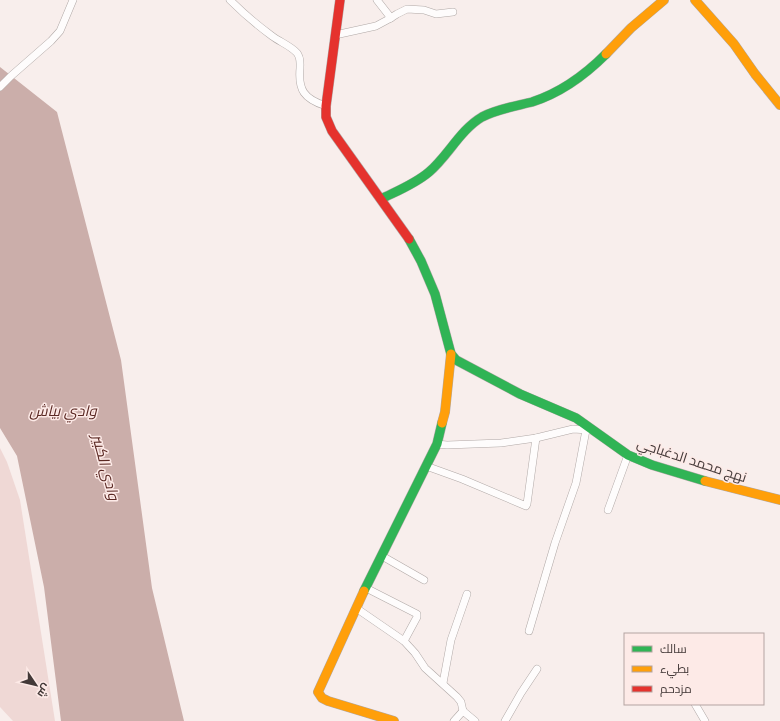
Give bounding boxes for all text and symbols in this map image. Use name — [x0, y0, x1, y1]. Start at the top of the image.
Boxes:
water label: وادي بياش — [29, 400, 97, 423]
water label: وادي الكبير — [85, 430, 125, 504]
street label: نهج محمد الدغباجي — [634, 434, 749, 489]
legend — [624, 633, 764, 705]
text: سالك — [660, 641, 687, 657]
text: بطيء — [660, 661, 689, 679]
north arrow — [16, 665, 56, 705]
text: ش — [34, 681, 54, 701]
text: مزدحم — [660, 681, 692, 697]

